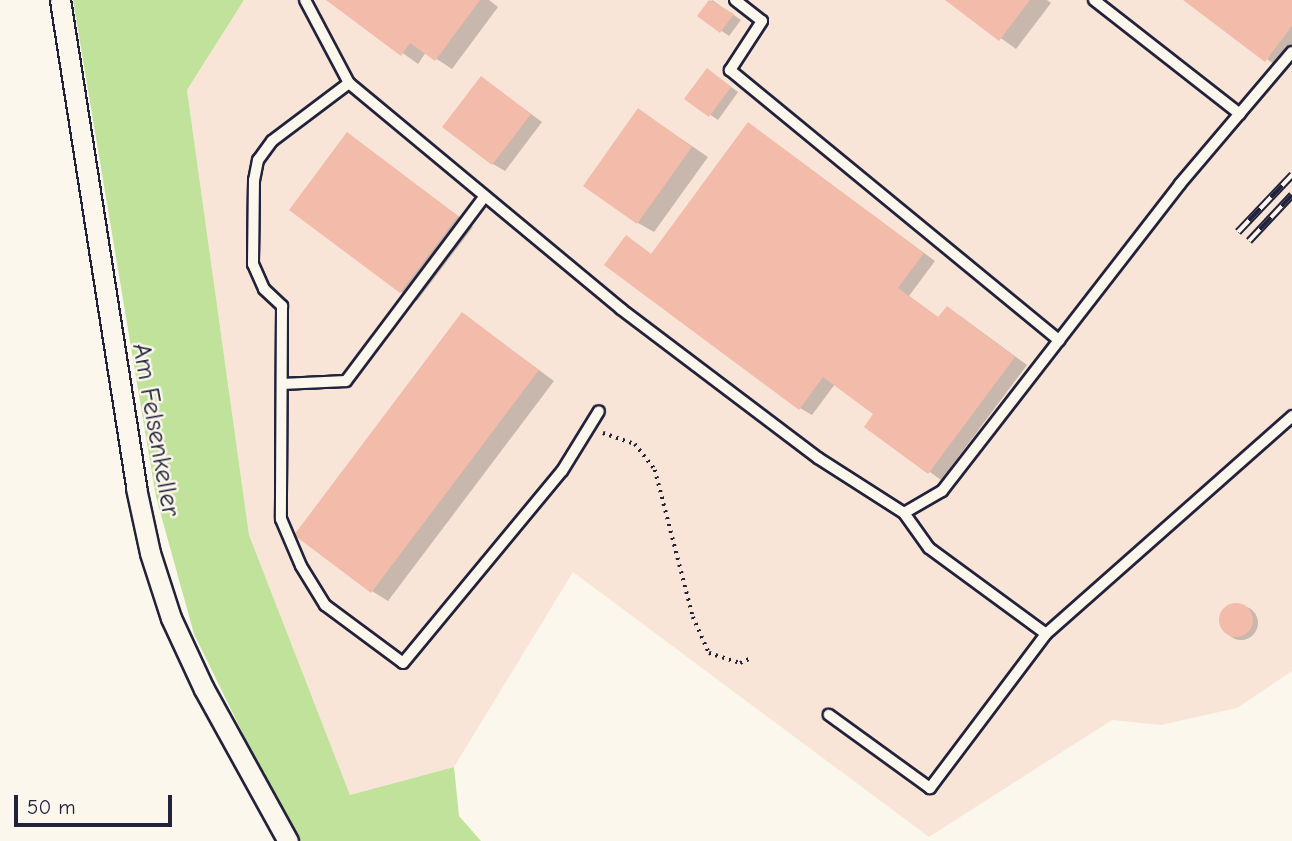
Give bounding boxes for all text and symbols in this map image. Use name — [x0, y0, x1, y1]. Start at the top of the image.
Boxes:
street label: Am Felsenkeller — [124, 341, 186, 519]
scale bar — [18, 782, 175, 826]
text: 50 m — [27, 795, 76, 819]

